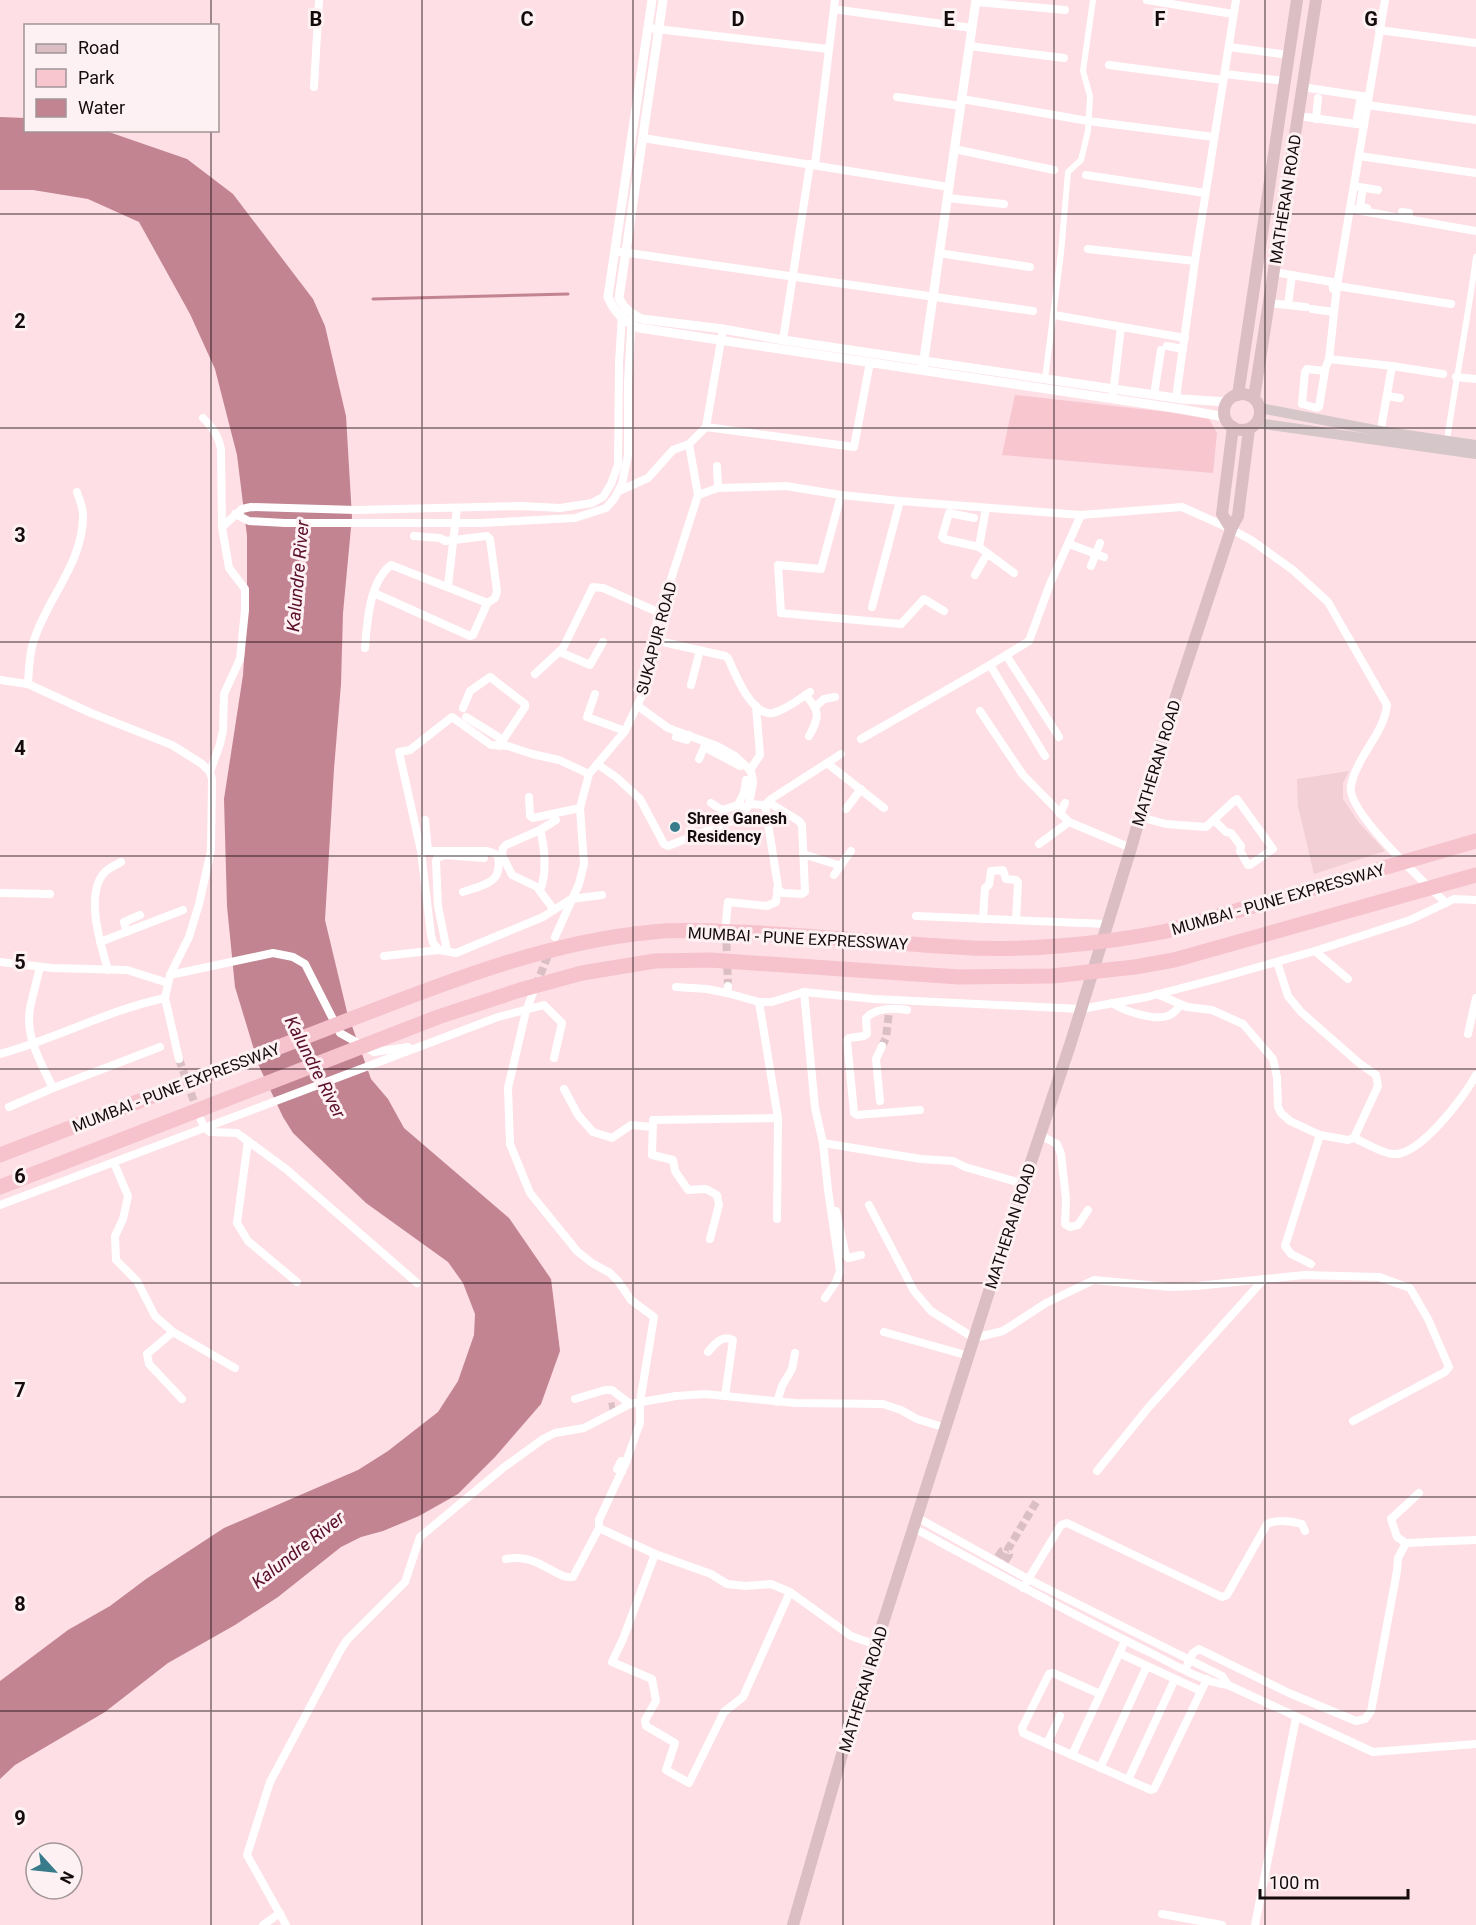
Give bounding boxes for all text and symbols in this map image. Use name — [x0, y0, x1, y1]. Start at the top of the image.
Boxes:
text: B — [310, 7, 322, 31]
text: C — [520, 7, 534, 31]
text: D — [732, 7, 745, 31]
text: E — [943, 7, 955, 31]
text: F — [1155, 7, 1166, 31]
text: G — [1364, 7, 1378, 31]
legend — [24, 24, 219, 132]
text: Road — [78, 37, 119, 58]
text: Park — [78, 67, 115, 88]
text: Water — [78, 97, 125, 118]
street label: MATHERAN ROAD — [1266, 133, 1305, 265]
text: 2 — [14, 309, 26, 333]
water label: Kalundre River — [282, 518, 313, 633]
text: 3 — [14, 523, 26, 547]
street label: SUKAPUR ROAD — [632, 580, 681, 697]
street label: MATHERAN ROAD — [1128, 698, 1185, 829]
text: 4 — [14, 736, 26, 760]
place label: Shree Ganesh Residency — [687, 809, 787, 846]
marker: Shree Ganesh Residency — [668, 820, 682, 834]
street label: MUMBAI - PUNE EXPRESSWAY — [1169, 860, 1387, 939]
street label: MUMBAI - PUNE EXPRESSWAY — [687, 923, 909, 954]
text: 5 — [14, 950, 26, 974]
water label: Kalundre River — [281, 1012, 351, 1122]
street label: MUMBAI - PUNE EXPRESSWAY — [70, 1039, 283, 1136]
street label: MATHERAN ROAD — [981, 1161, 1040, 1291]
text: 6 — [14, 1164, 26, 1188]
text: 7 — [14, 1378, 26, 1402]
water label: Kalundre River — [247, 1506, 349, 1592]
text: 8 — [14, 1592, 26, 1616]
street label: MATHERAN ROAD — [835, 1624, 892, 1755]
text: 9 — [14, 1806, 26, 1830]
north arrow — [24, 1841, 84, 1901]
scale bar — [1260, 1862, 1408, 1900]
text: N — [56, 1868, 78, 1887]
text: 100 m — [1269, 1872, 1320, 1893]

